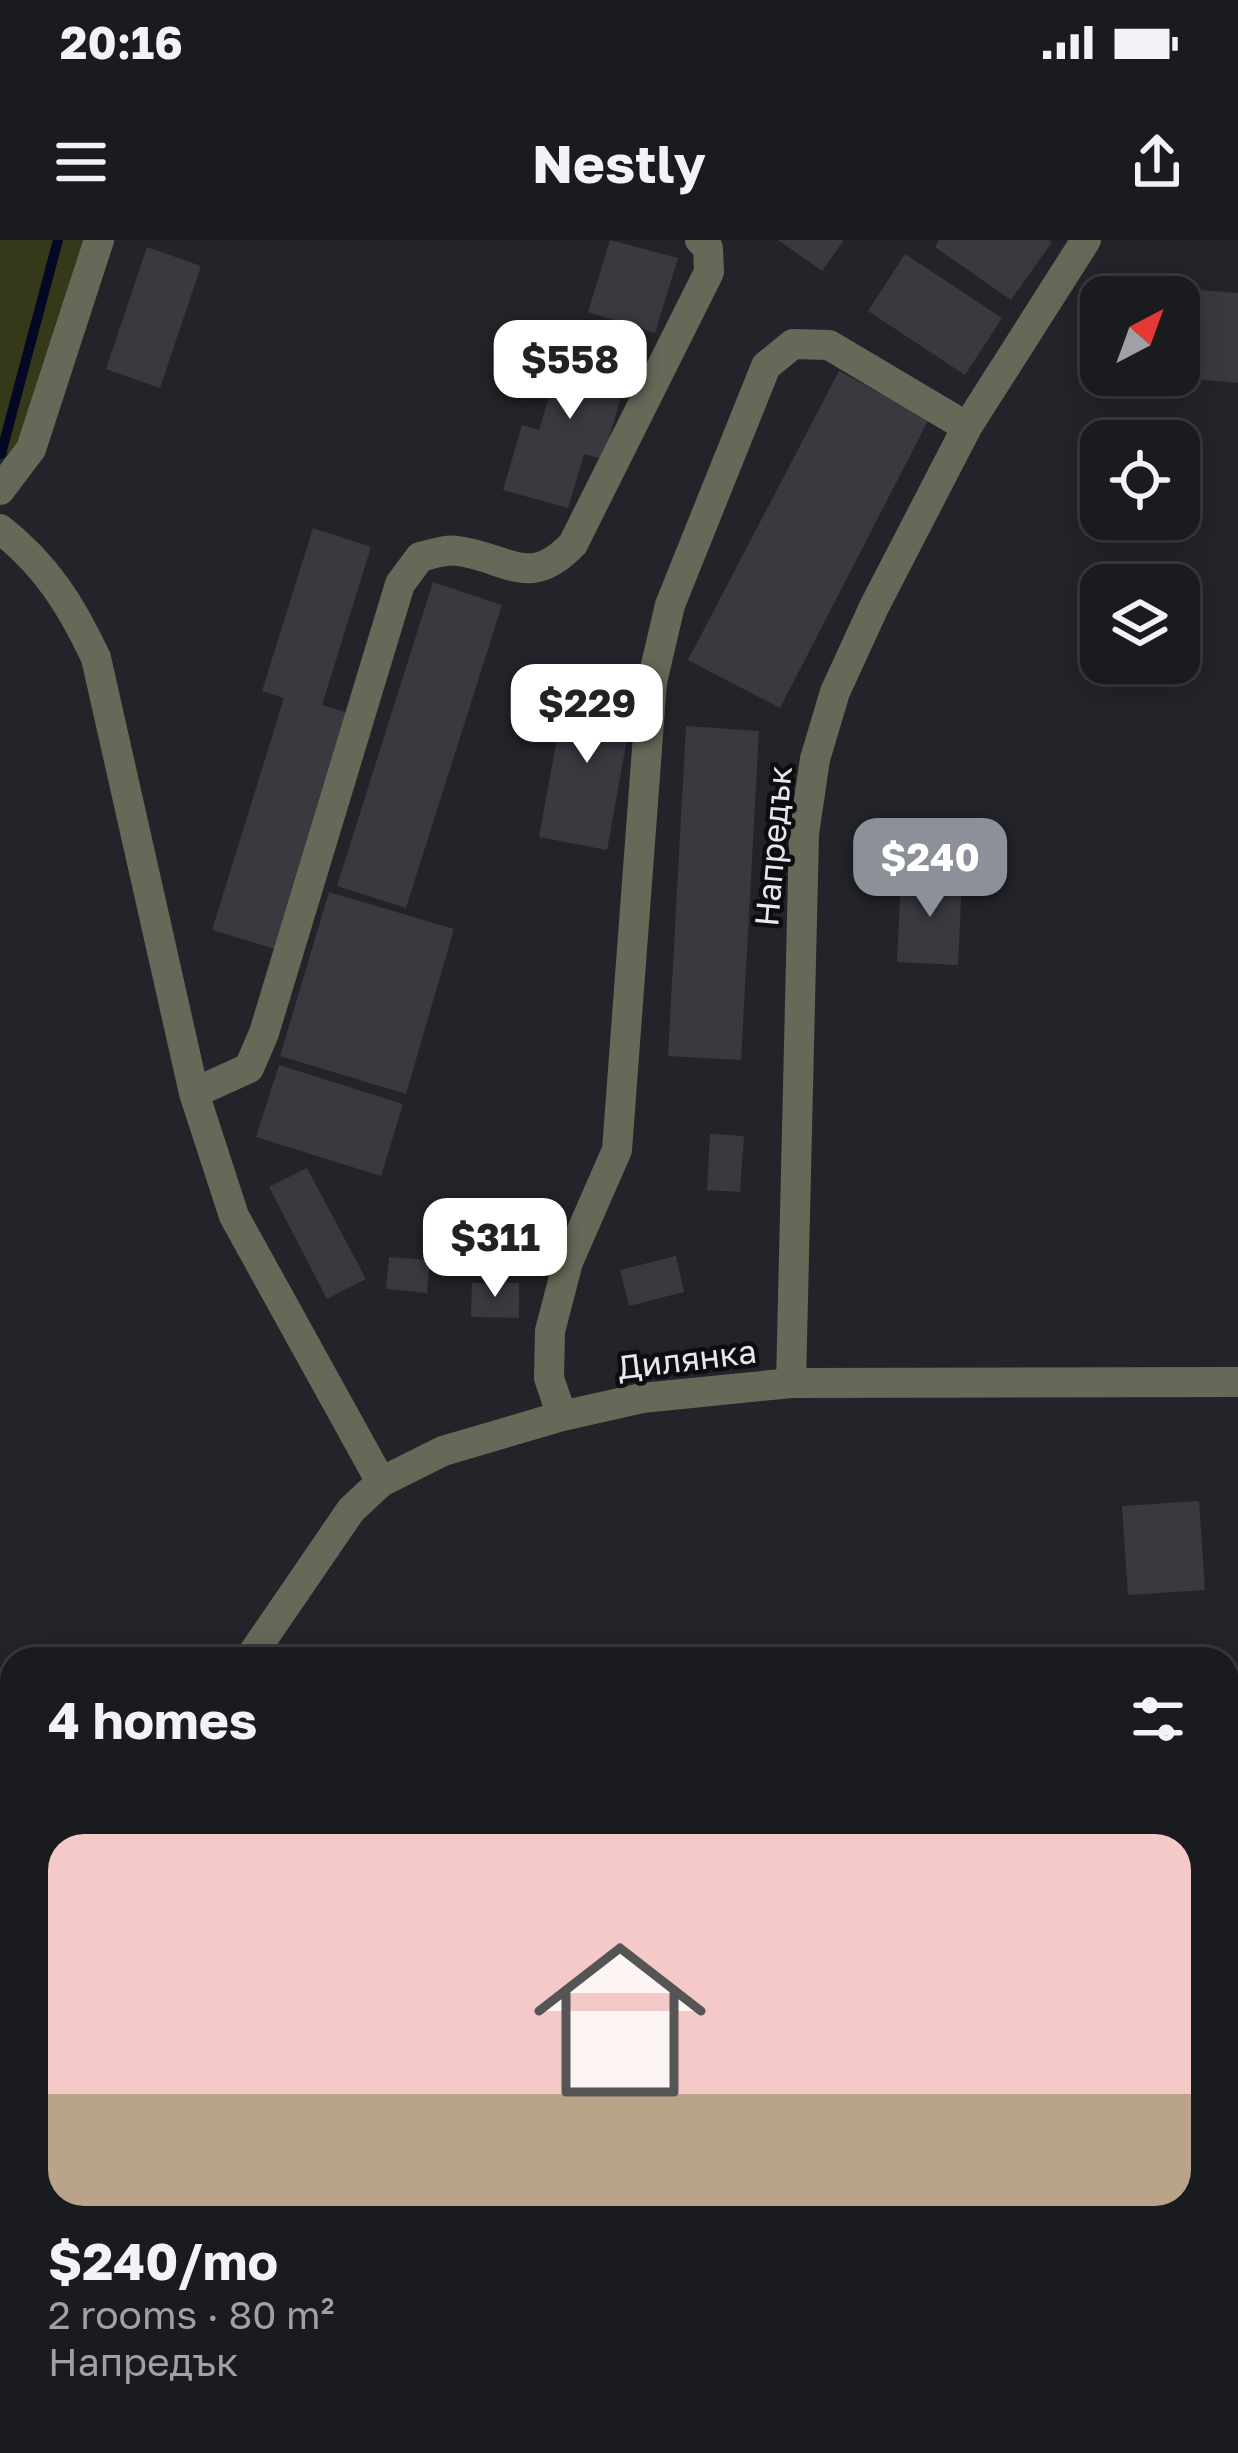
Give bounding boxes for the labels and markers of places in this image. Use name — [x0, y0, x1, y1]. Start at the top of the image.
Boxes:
pin: $558 — [499, 320, 641, 422]
pin: $229 — [516, 664, 658, 766]
pin: $240 — [859, 818, 1001, 920]
pin: $311 — [424, 1198, 566, 1300]

